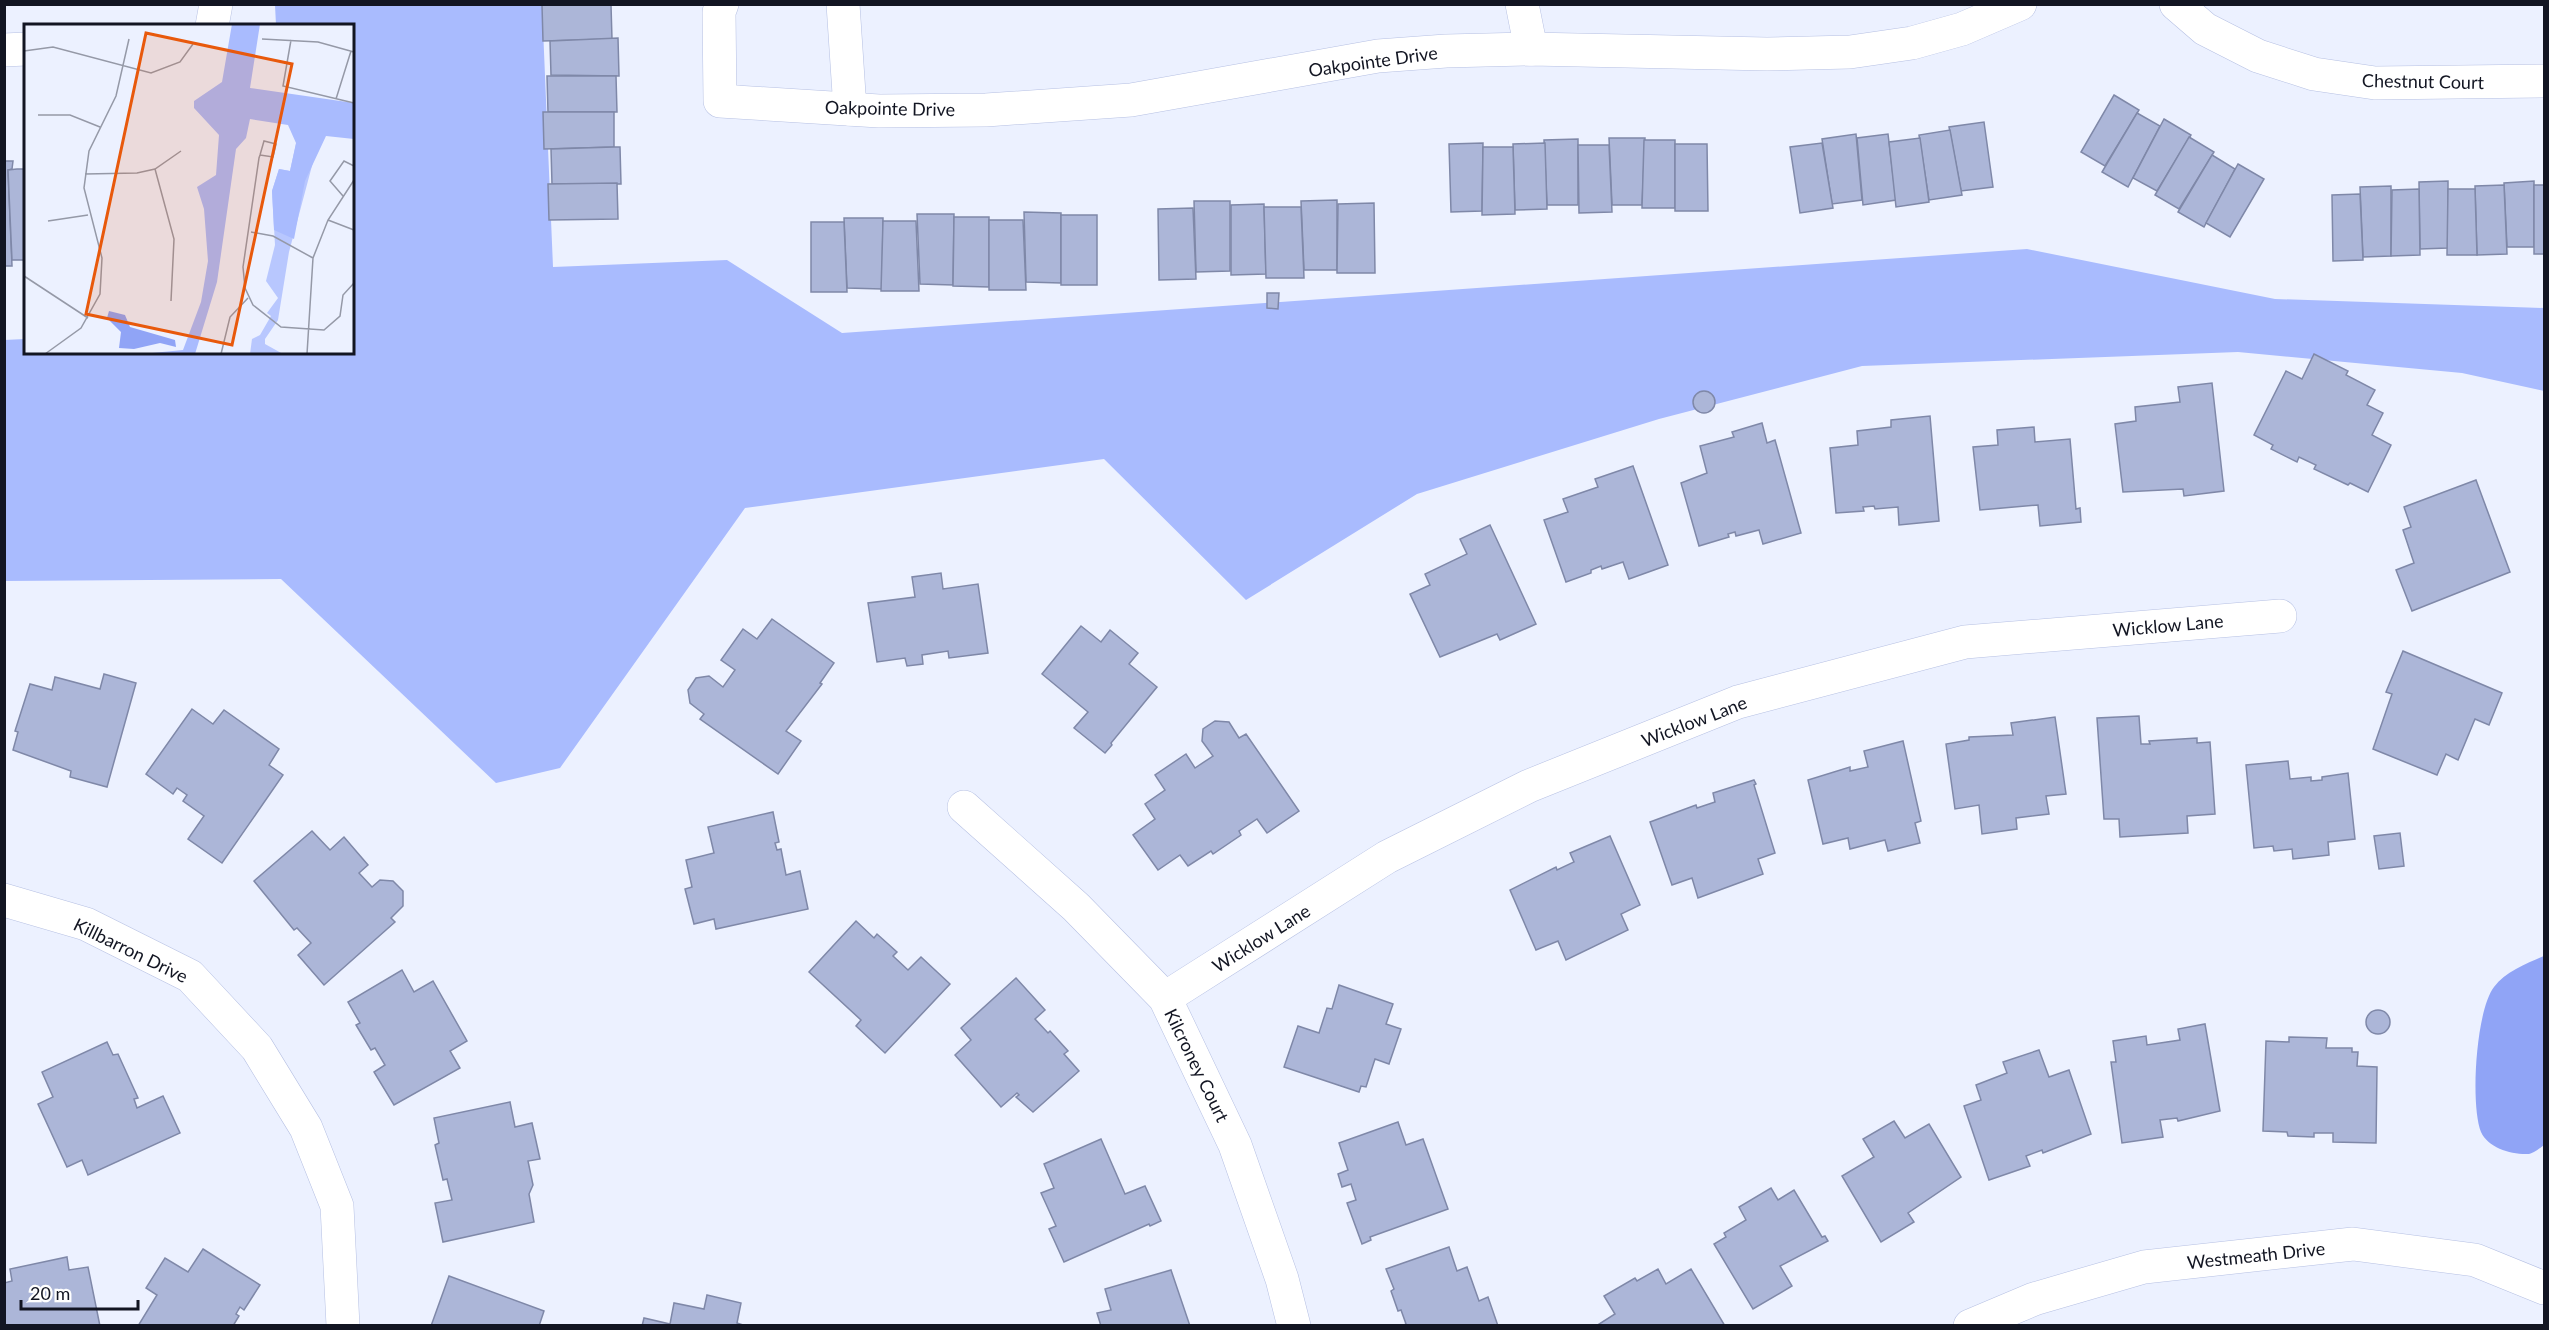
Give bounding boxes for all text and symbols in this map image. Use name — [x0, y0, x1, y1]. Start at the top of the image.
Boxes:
inset map — [24, 24, 354, 354]
street label: Oakpointe Drive — [1307, 41, 1439, 81]
street label: Chestnut Court — [2362, 69, 2485, 93]
street label: Oakpointe Drive — [825, 96, 955, 120]
street label: Wicklow Lane — [2112, 609, 2224, 641]
street label: Wicklow Lane — [1638, 691, 1750, 751]
street label: Wicklow Lane — [1208, 899, 1314, 977]
street label: Killbarron Drive — [70, 913, 192, 987]
street label: Kilcroney Court — [1160, 1005, 1234, 1126]
street label: Westmeath Drive — [2186, 1237, 2326, 1273]
scale bar — [21, 1273, 138, 1311]
text: 20 m — [30, 1282, 70, 1304]

